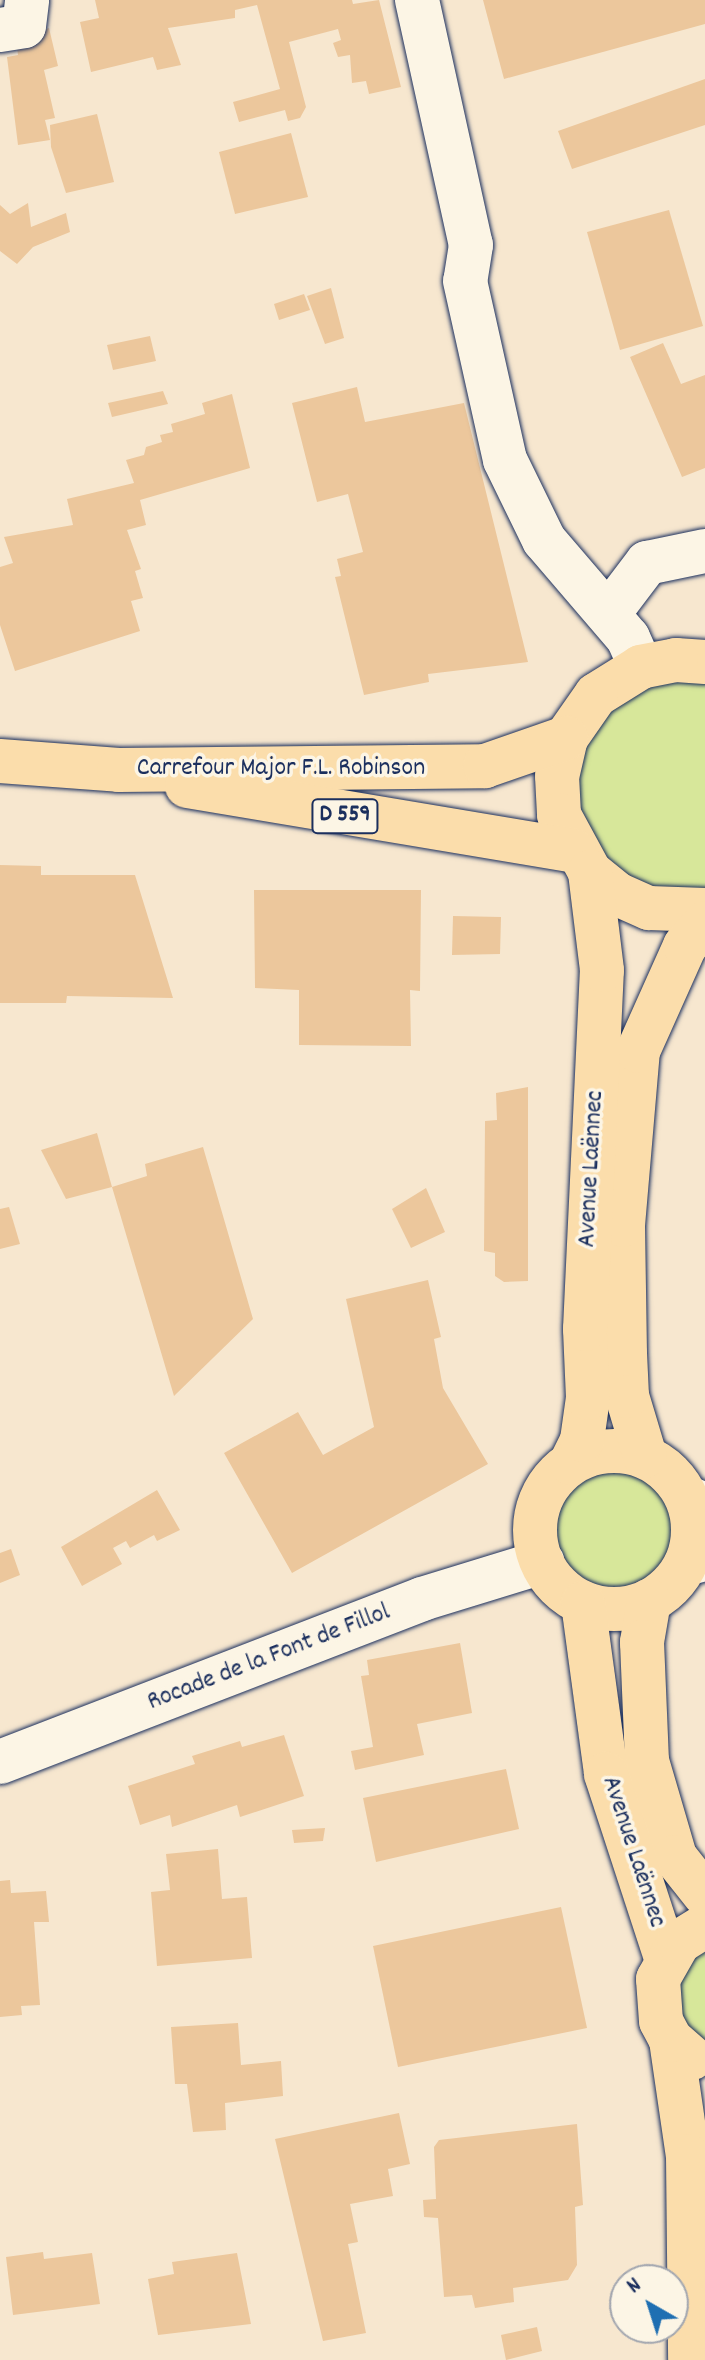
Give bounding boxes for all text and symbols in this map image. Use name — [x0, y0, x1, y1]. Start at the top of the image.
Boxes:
street label: Carrefour Major F.L. Robinson — [137, 753, 425, 785]
road number: D 559 — [311, 796, 379, 836]
street label: Avenue Laënnec — [572, 1090, 612, 1248]
street label: Rocade de la Font de Fillol — [143, 1597, 395, 1719]
street label: Avenue Laënnec — [594, 1773, 672, 1931]
north arrow — [609, 2264, 689, 2344]
text: N — [621, 2271, 649, 2302]

